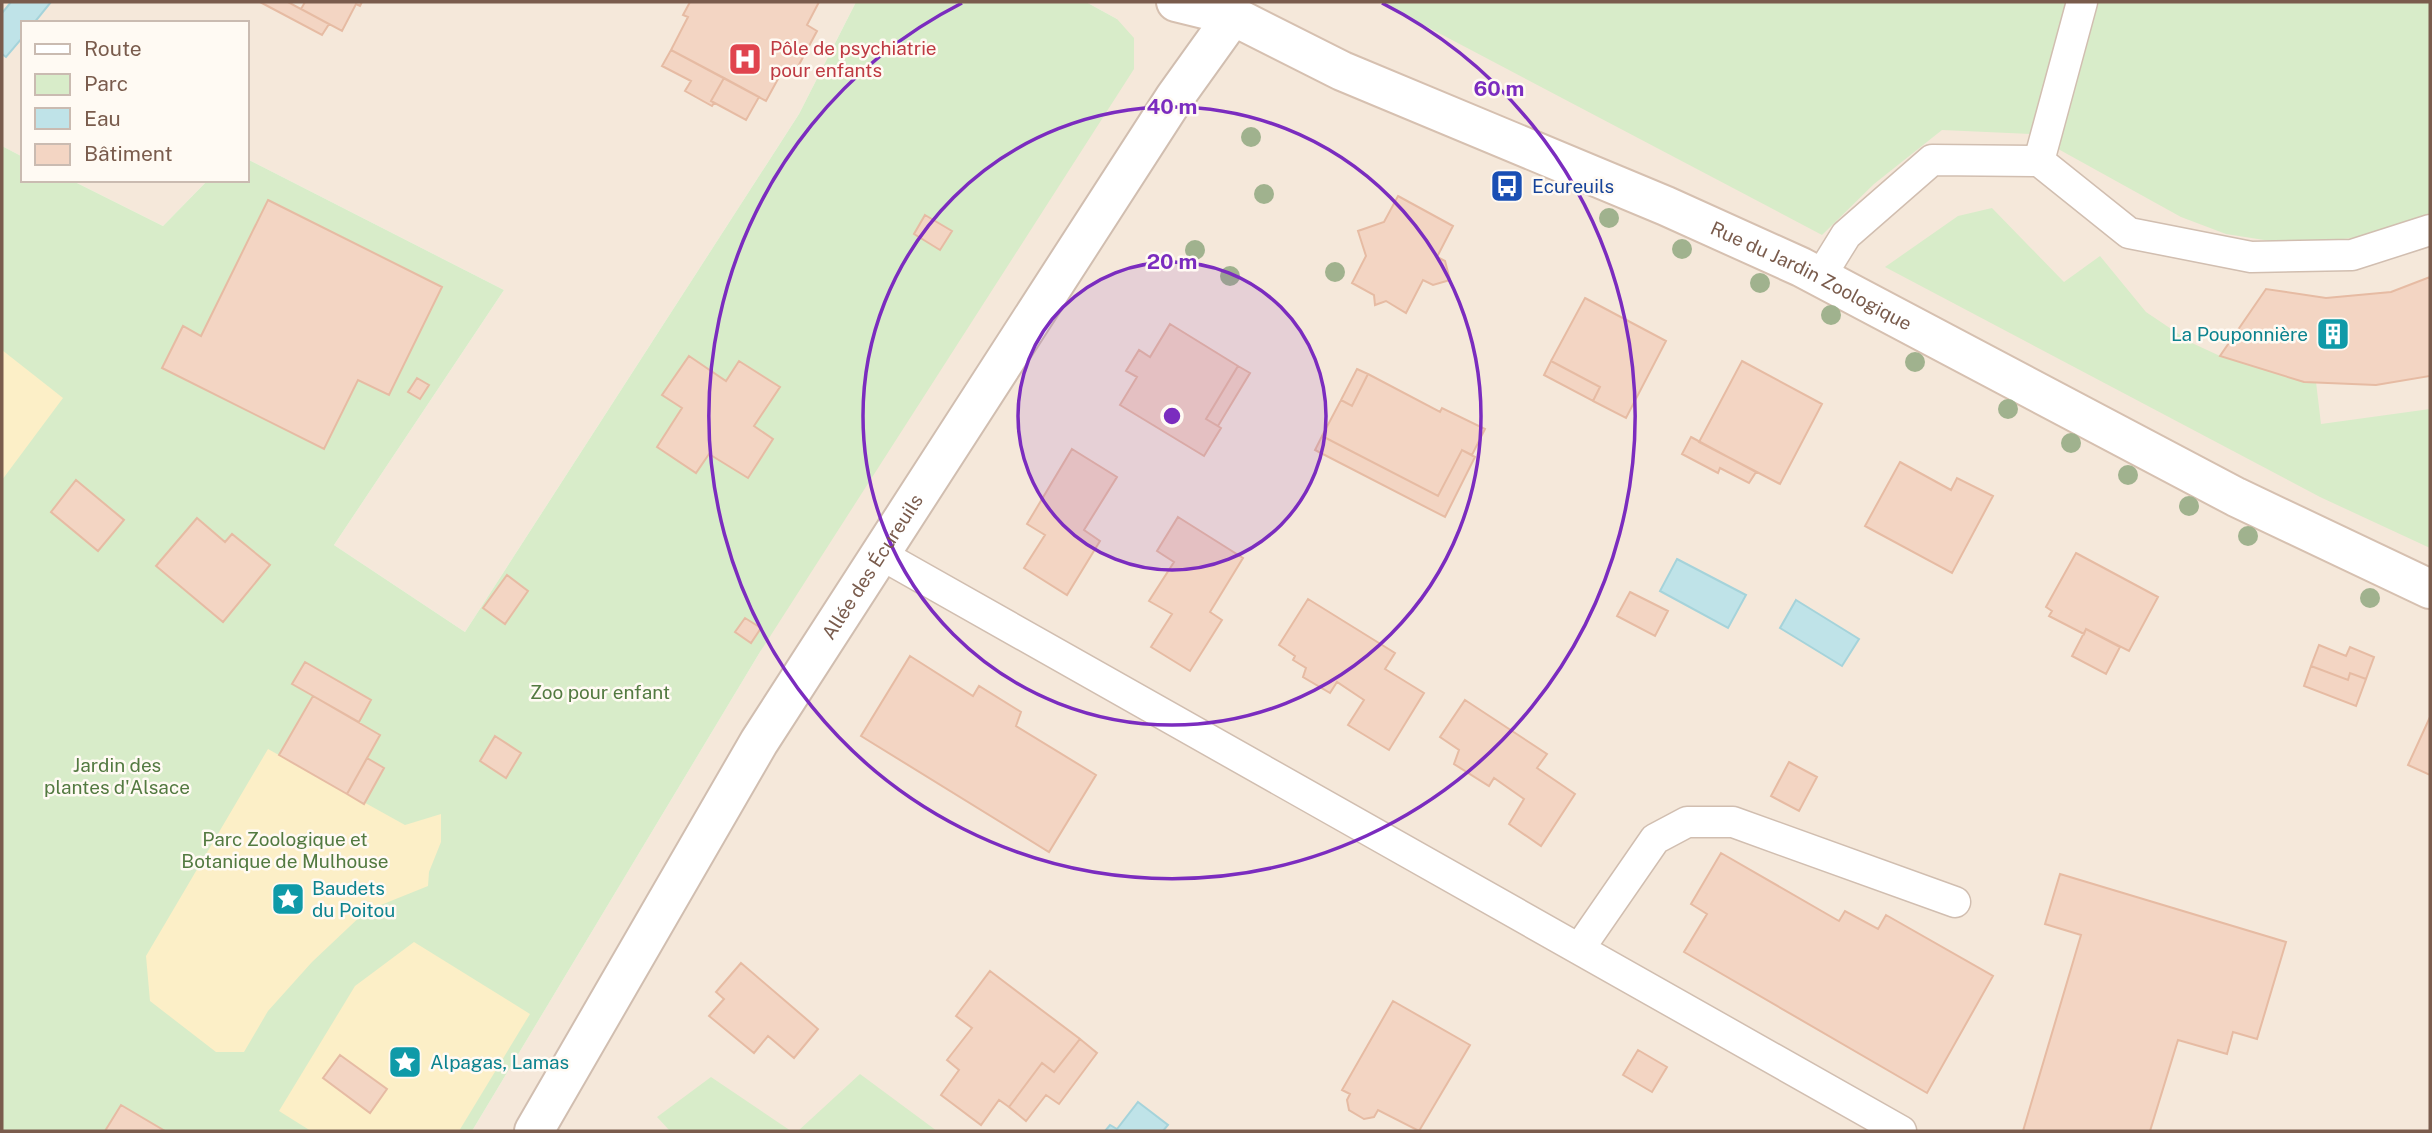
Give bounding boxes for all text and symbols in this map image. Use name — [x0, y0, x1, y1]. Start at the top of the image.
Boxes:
legend — [21, 21, 248, 182]
text: Route — [84, 36, 142, 61]
place label: Pôle de psychiatrie pour enfants — [770, 37, 937, 81]
hospital icon: Pôle de psychiatrie pour enfants — [726, 40, 764, 78]
text: Parc — [84, 71, 128, 96]
text: 60 m — [1474, 76, 1524, 101]
text: 40 m — [1147, 94, 1197, 119]
text: Eau — [84, 106, 121, 131]
text: Bâtiment — [84, 141, 173, 166]
bus stop icon: Ecureuils — [1488, 167, 1526, 205]
place label: Ecureuils — [1532, 175, 1614, 197]
street label: Rue du Jardin Zoologique — [1707, 217, 1916, 335]
text: 20 m — [1147, 249, 1197, 274]
building icon: La Pouponnière — [2314, 315, 2352, 353]
place label: La Pouponnière — [2171, 323, 2308, 345]
centre of rings — [1160, 404, 1184, 428]
street label: Allée des Écureuils — [817, 490, 927, 643]
park label: Zoo pour enfant — [530, 681, 670, 703]
park label: Jardin des plantes d'Alsace — [44, 754, 190, 798]
park label: Parc Zoologique et Botanique de Mulhouse — [181, 828, 389, 872]
place label: Baudets du Poitou — [312, 877, 395, 921]
place icon: Baudets du Poitou — [269, 880, 307, 918]
place icon: Alpagas, Lamas — [386, 1043, 424, 1081]
place label: Alpagas, Lamas — [430, 1051, 569, 1073]

